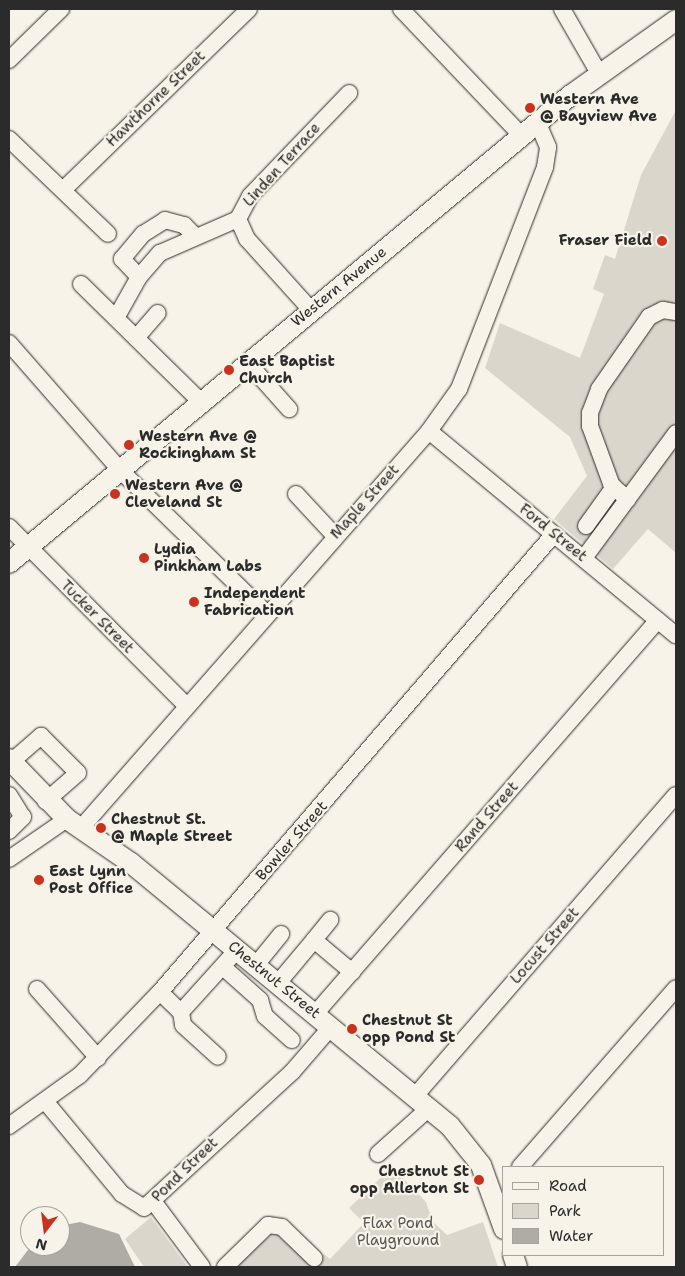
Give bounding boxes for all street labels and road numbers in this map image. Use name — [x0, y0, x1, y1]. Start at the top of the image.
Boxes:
street label: Hawthorne Street — [103, 47, 209, 151]
street label: Linden Terrace — [240, 119, 324, 211]
street label: Western Avenue — [288, 243, 390, 331]
street label: Maple Street — [327, 461, 403, 543]
street label: Ford Street — [516, 500, 590, 566]
street label: Tucker Street — [57, 577, 137, 657]
street label: Rand Street — [452, 778, 522, 856]
street label: Bowler Street — [252, 797, 332, 885]
street label: Locust Street — [507, 904, 583, 988]
street label: Chestnut Street — [224, 937, 324, 1023]
street label: Pond Street — [148, 1134, 222, 1206]

